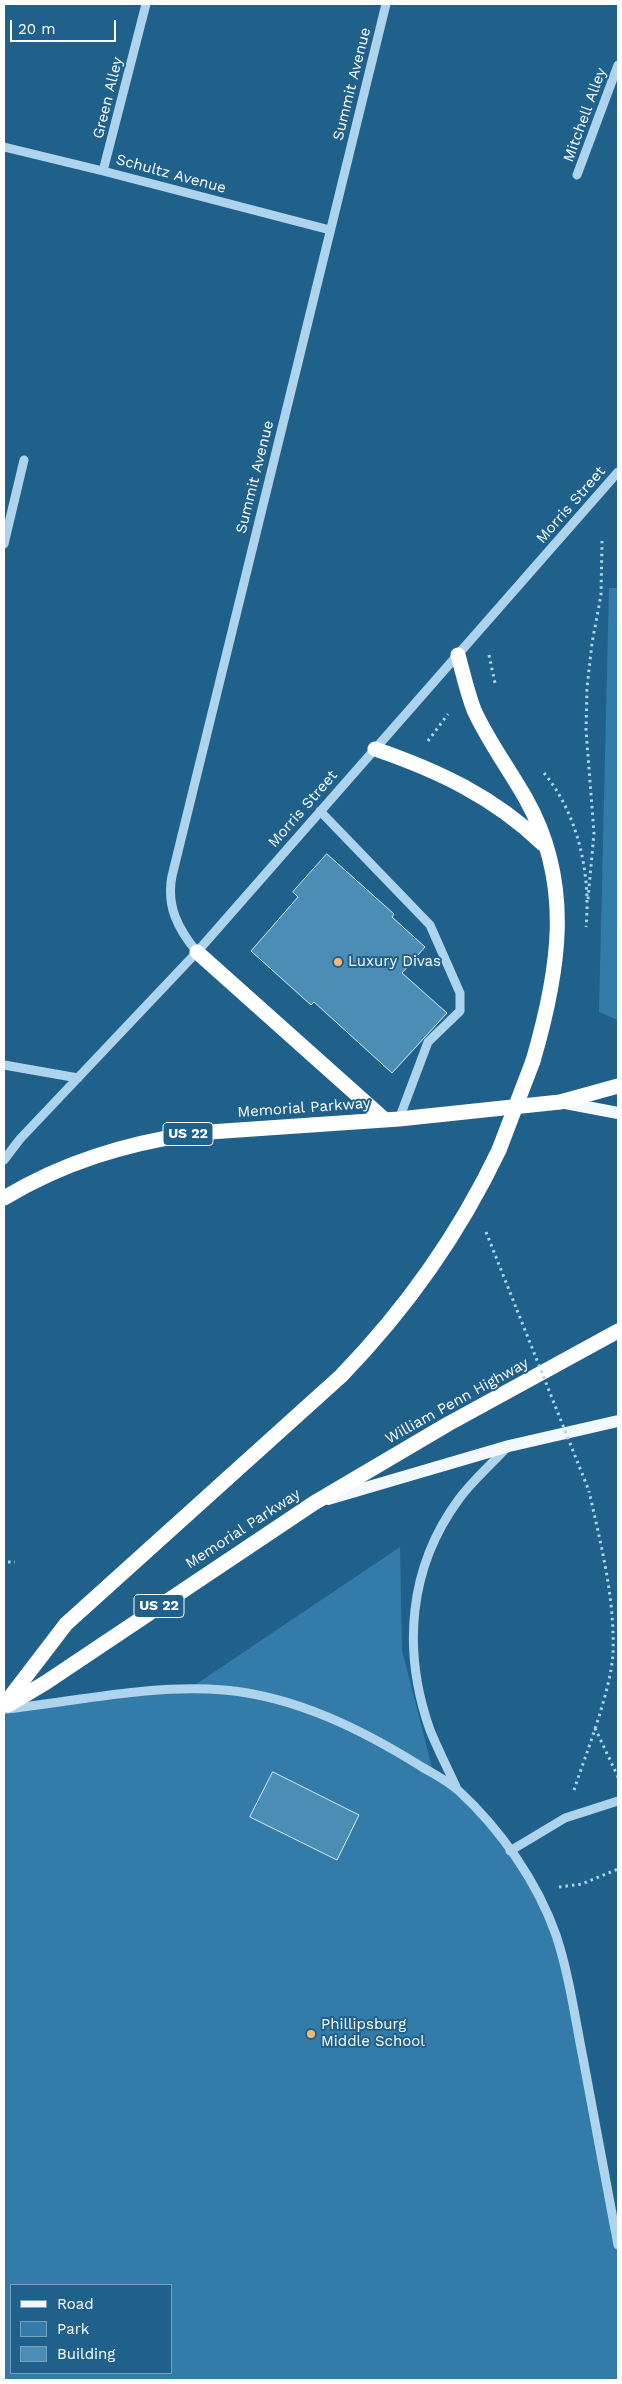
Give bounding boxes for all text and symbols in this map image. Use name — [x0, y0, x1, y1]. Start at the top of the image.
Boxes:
scale bar — [12, 10, 119, 42]
text: 20 m — [18, 20, 56, 38]
street label: Summit Avenue — [329, 26, 375, 142]
street label: Green Alley — [89, 55, 127, 141]
street label: Mitchell Alley — [560, 65, 610, 165]
street label: Schultz Avenue — [114, 151, 228, 197]
street label: Summit Avenue — [232, 419, 278, 535]
street label: Morris Street — [533, 463, 609, 547]
street label: Morris Street — [265, 767, 341, 851]
place label: Luxury Divas — [348, 953, 441, 971]
marker: Luxury Divas — [332, 956, 344, 968]
street label: Memorial Parkway — [237, 1094, 371, 1122]
road number: US 22 — [163, 1122, 213, 1146]
street label: William Penn Highway — [382, 1354, 532, 1448]
street label: Memorial Parkway — [182, 1485, 304, 1573]
road number: US 22 — [134, 1594, 184, 1618]
place label: Phillipsburg Middle School — [321, 2016, 425, 2051]
marker: Phillipsburg Middle School — [305, 2028, 317, 2040]
legend — [10, 2284, 172, 2374]
text: Road — [57, 2295, 94, 2313]
text: Park — [57, 2320, 89, 2338]
text: Building — [57, 2345, 115, 2363]

